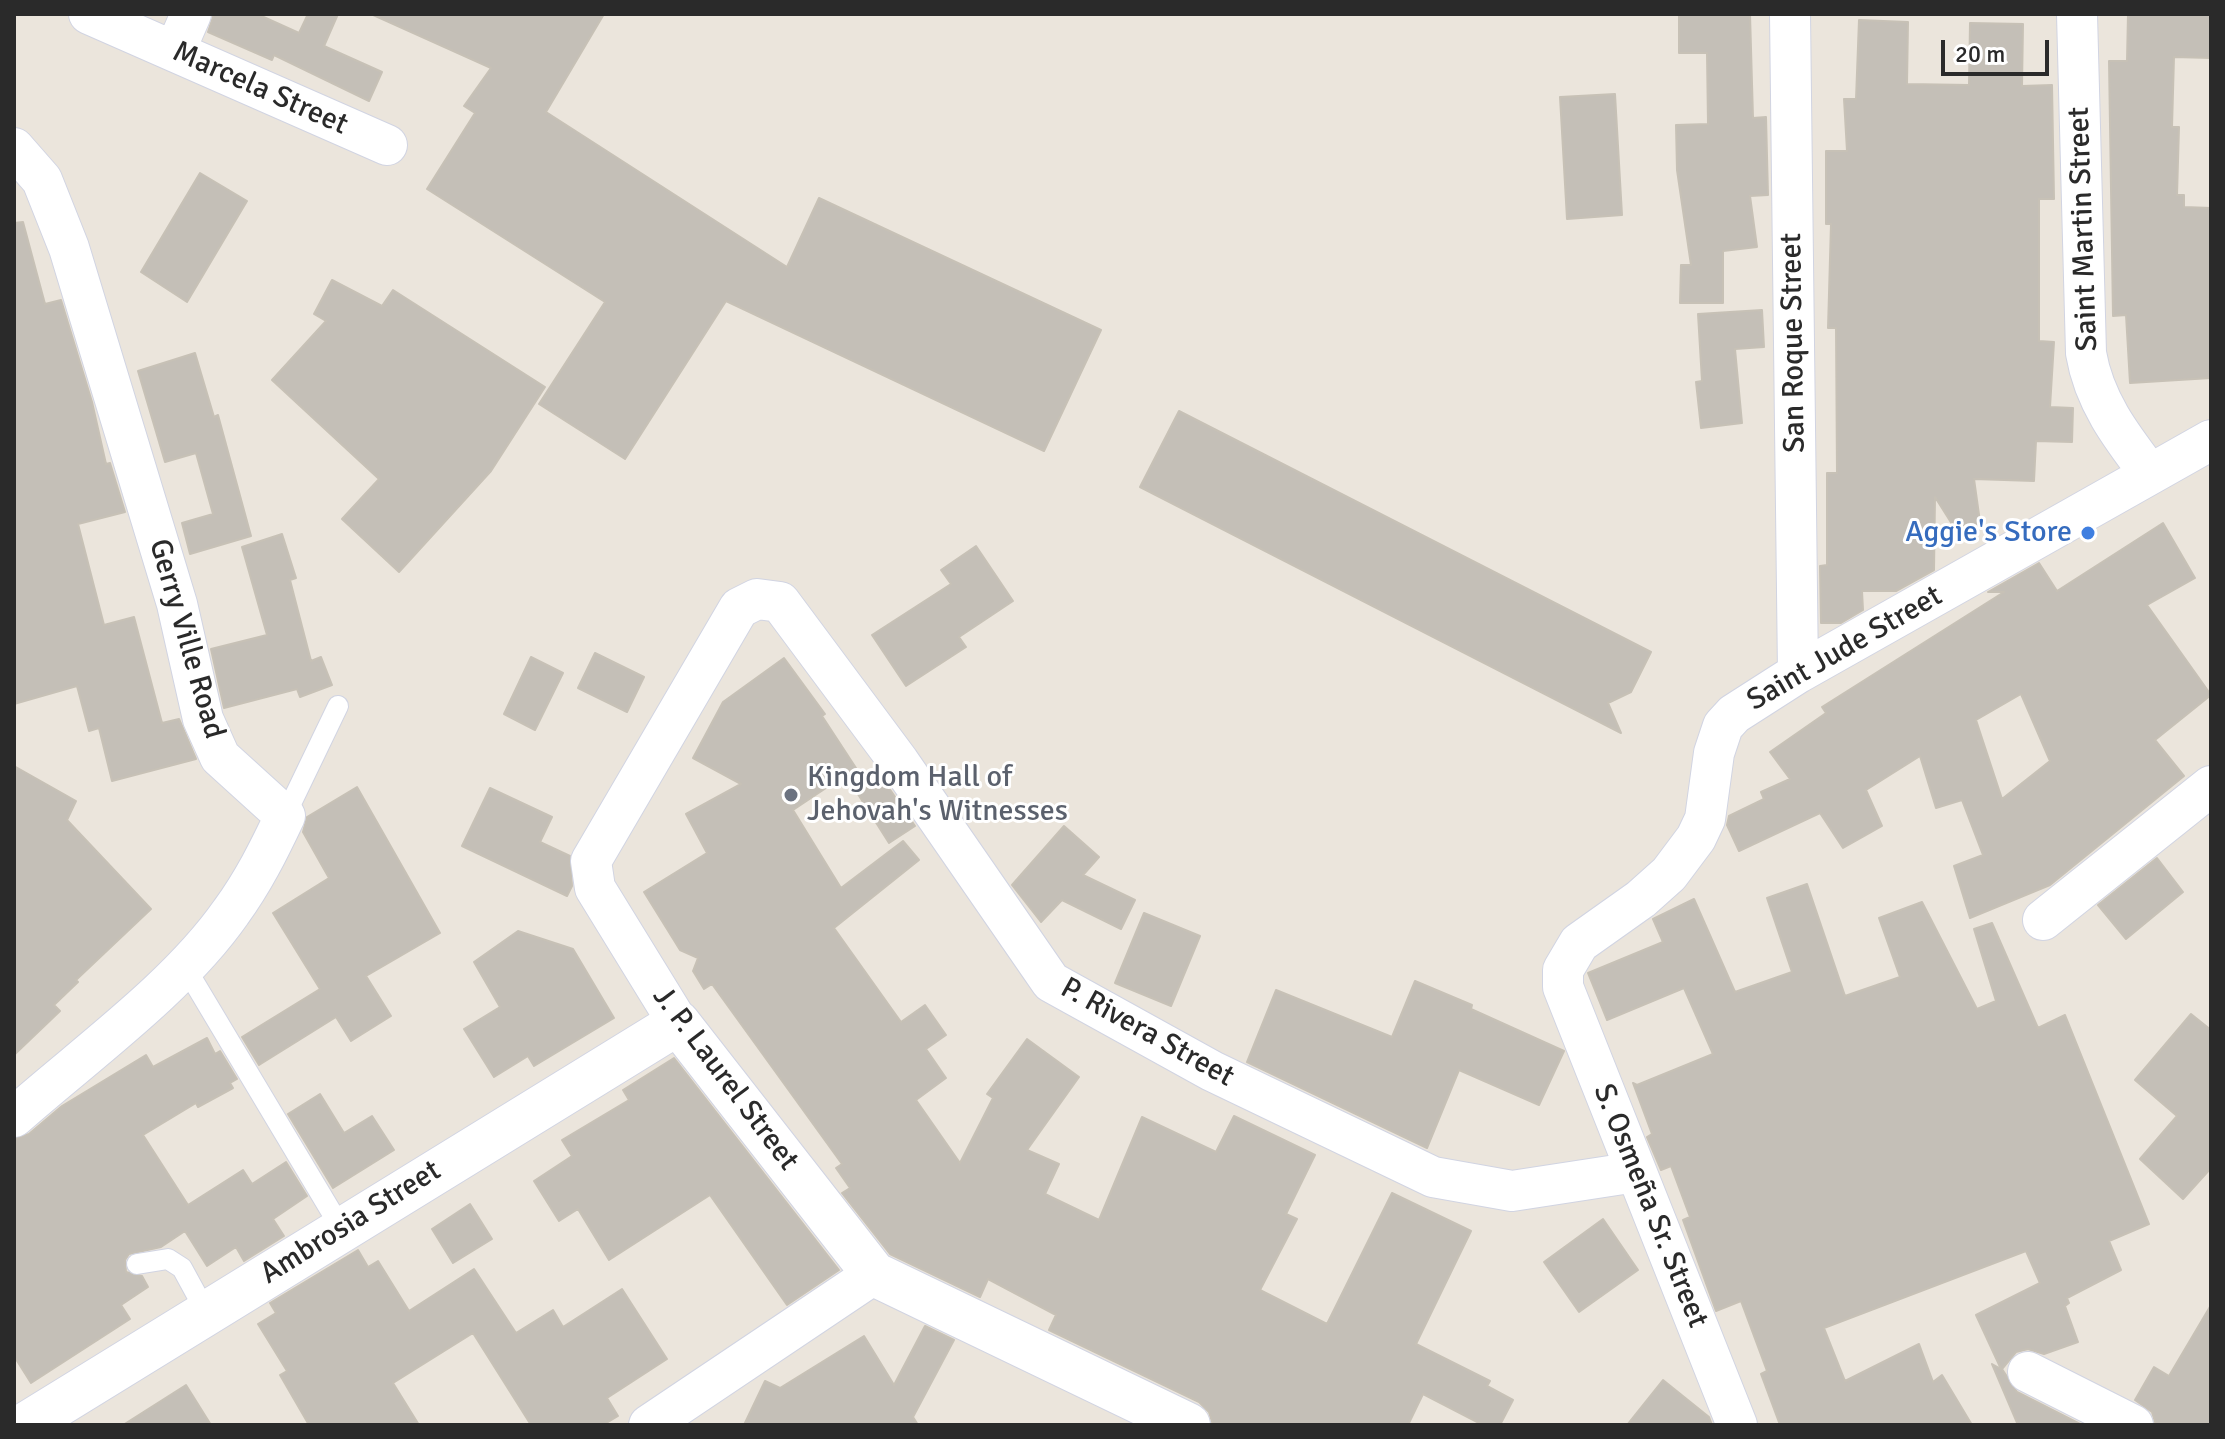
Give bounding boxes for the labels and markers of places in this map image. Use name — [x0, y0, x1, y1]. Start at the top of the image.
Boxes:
place label: Aggie's Store — [1905, 515, 2072, 551]
marker: Aggie's Store — [2079, 524, 2097, 542]
place label: Kingdom Hall of Jehovah's Witnesses — [807, 760, 1068, 830]
marker: Kingdom Hall of Jehovah's Witnesses — [782, 786, 800, 804]

